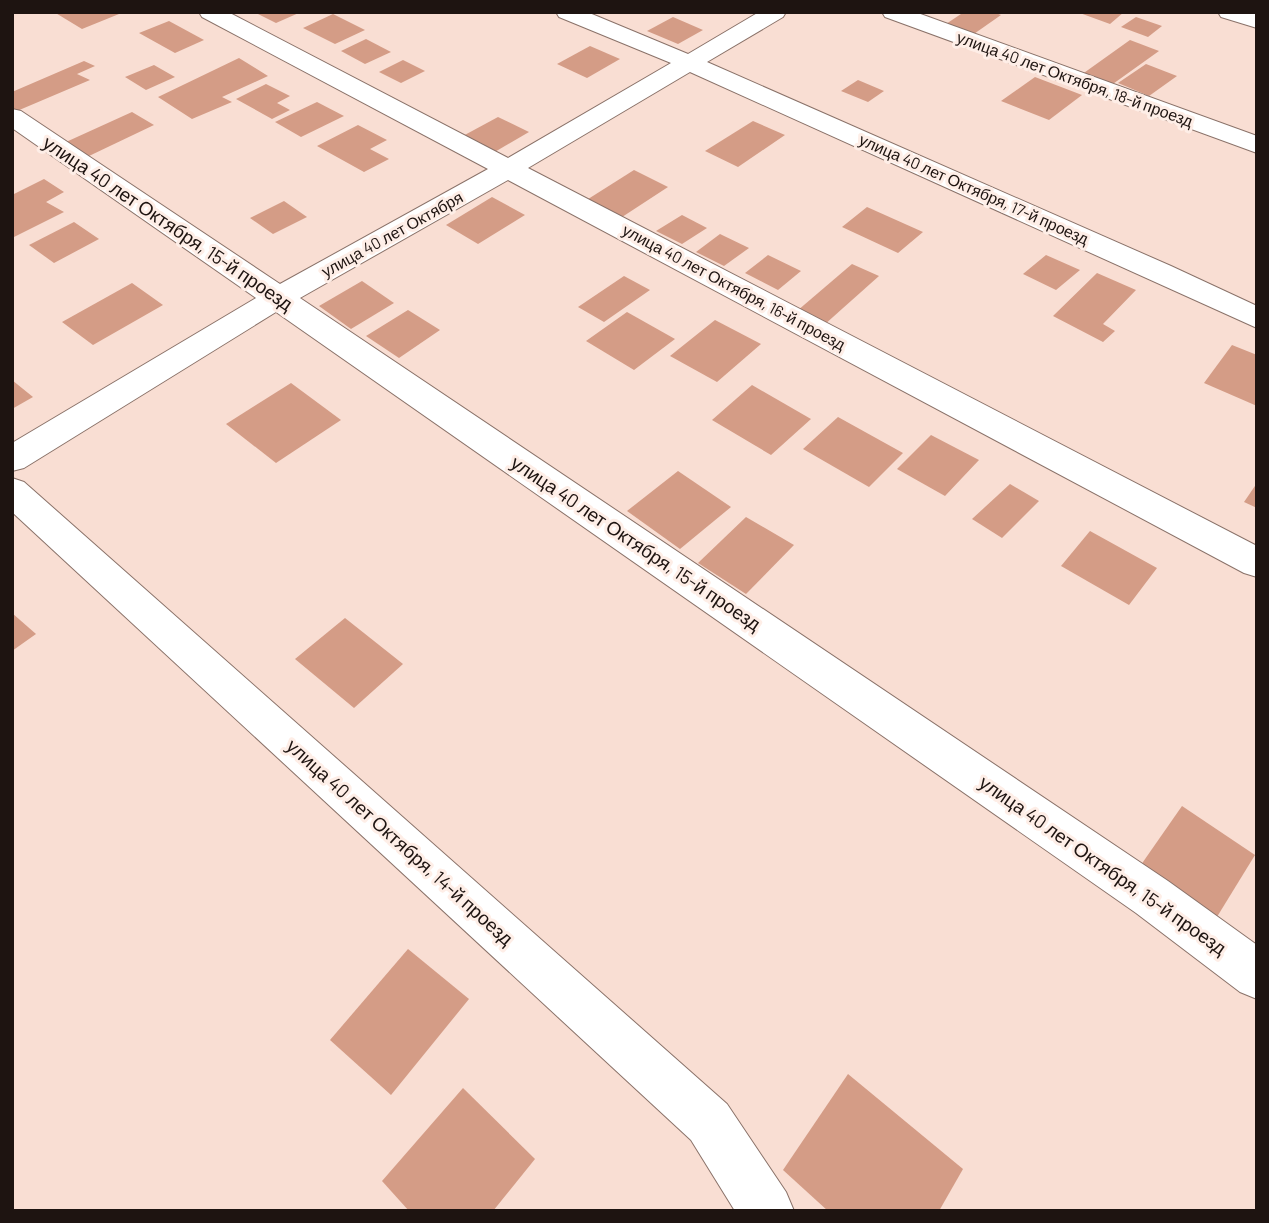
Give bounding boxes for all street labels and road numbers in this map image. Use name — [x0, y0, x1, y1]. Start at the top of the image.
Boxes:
street label: улица 40 лет Октября, 18-й проезд — [955, 27, 1196, 130]
street label: улица 40 лет Октября, 17-й проезд — [857, 129, 1092, 248]
street label: улица 40 лет Октября, 15-й проезд — [39, 130, 298, 315]
street label: улица 40 лет Октября — [318, 187, 466, 280]
street label: улица 40 лет Октября, 16-й проезд — [620, 220, 850, 354]
street label: улица 40 лет Октября, 15-й проезд — [507, 450, 766, 635]
street label: улица 40 лет Октября, 14-й проезд — [282, 734, 518, 950]
street label: улица 40 лет Октября, 15-й проезд — [975, 770, 1231, 959]

